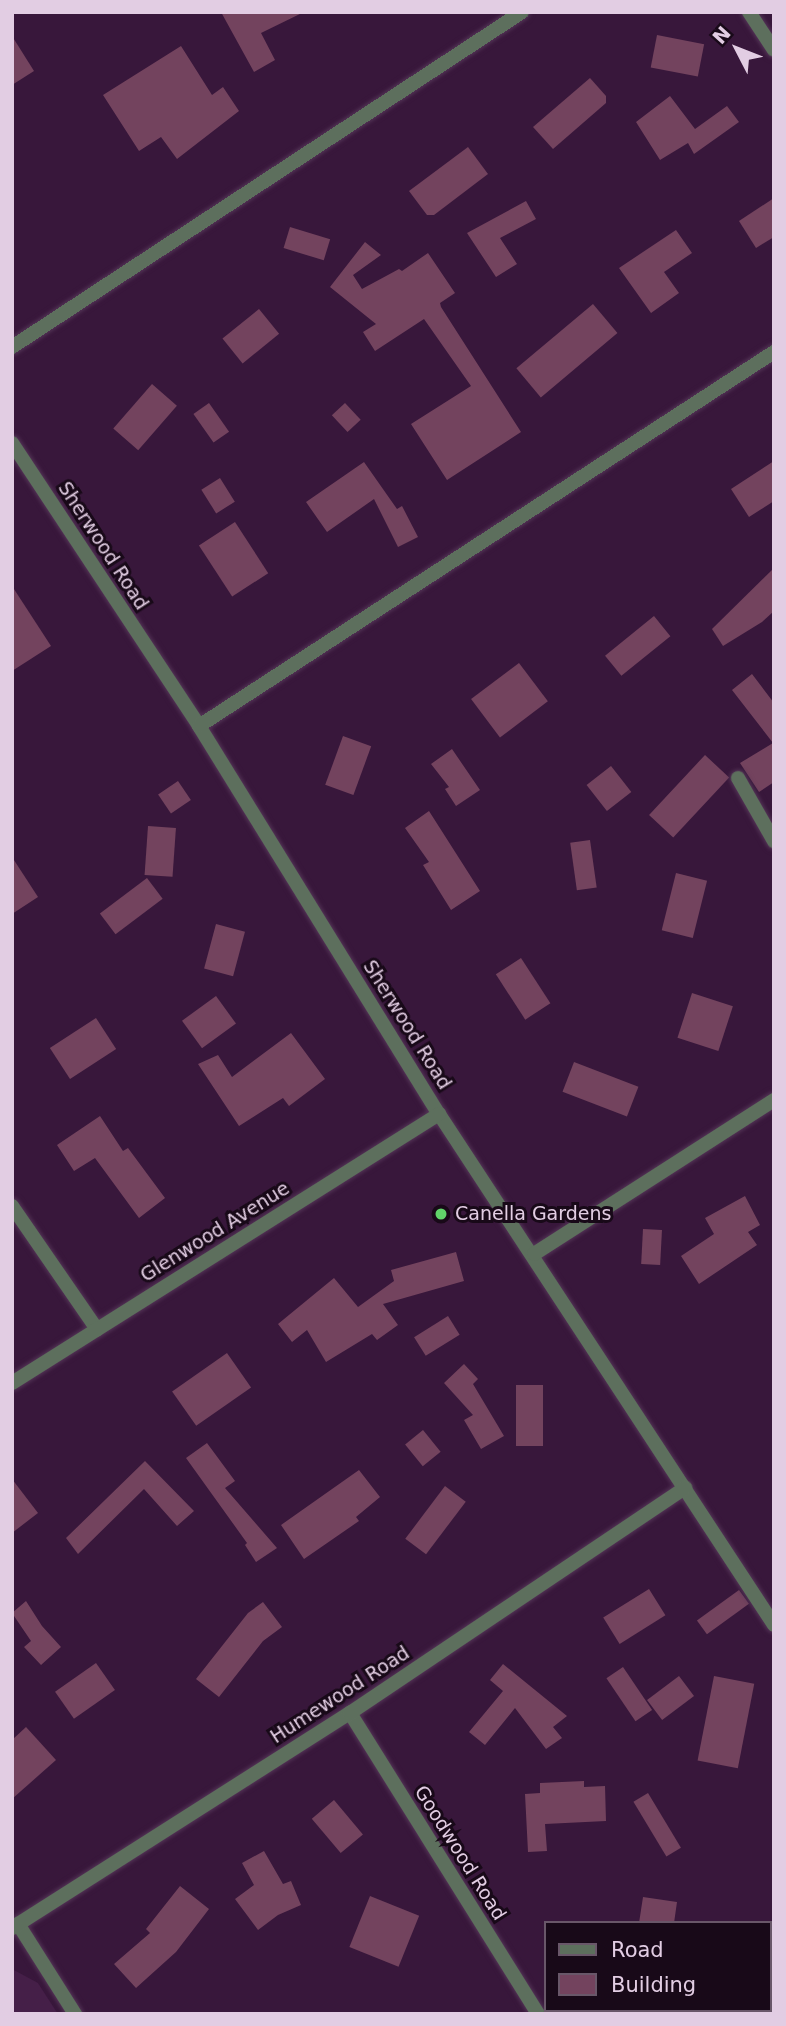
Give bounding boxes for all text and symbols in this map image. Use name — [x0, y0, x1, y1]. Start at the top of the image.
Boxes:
north arrow — [702, 14, 772, 84]
text: N — [708, 22, 735, 48]
street label: Sherwood Road — [53, 478, 153, 614]
street label: Sherwood Road — [358, 956, 456, 1094]
street label: Glenwood Avenue — [136, 1177, 294, 1287]
place label: Canella Gardens — [455, 1203, 611, 1225]
marker: Canella Gardens — [433, 1206, 449, 1222]
street label: Humewood Road — [266, 1642, 414, 1748]
street label: Goodwood Road — [409, 1781, 511, 1925]
legend — [544, 1921, 772, 2012]
text: Road — [611, 1938, 664, 1962]
text: Building — [611, 1973, 696, 1997]

